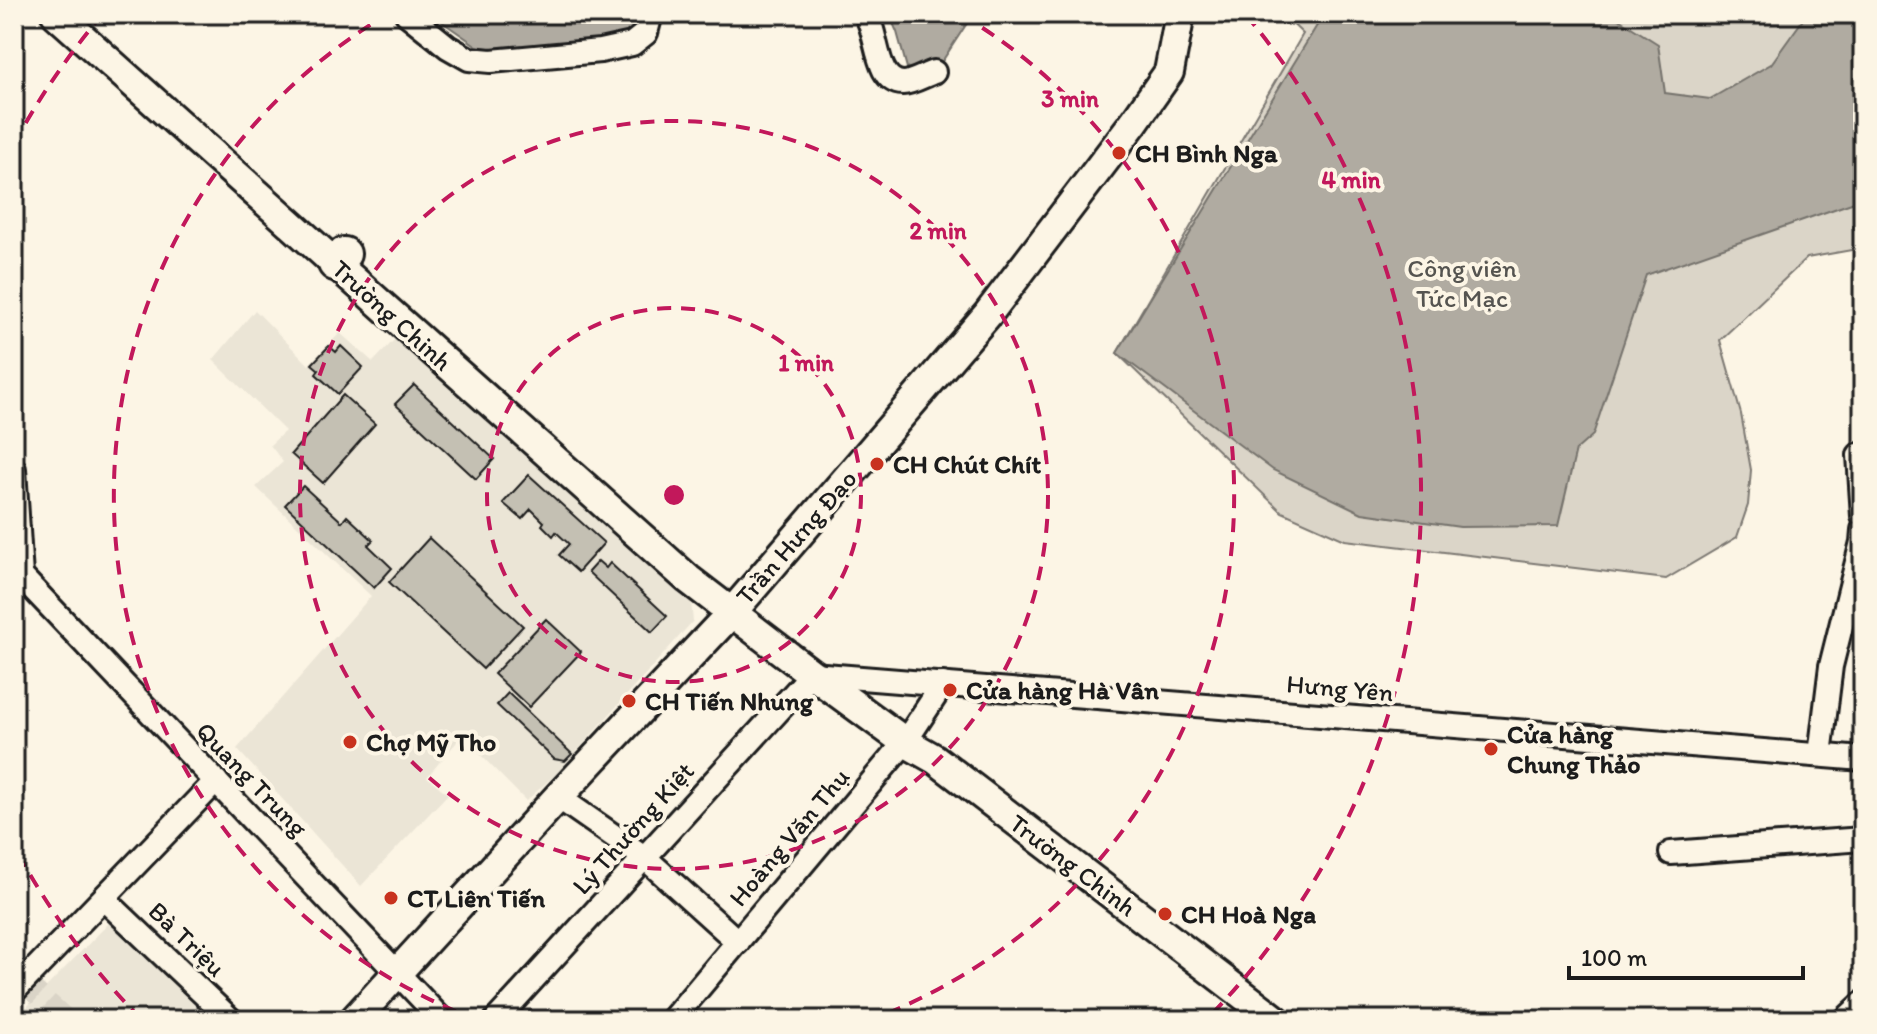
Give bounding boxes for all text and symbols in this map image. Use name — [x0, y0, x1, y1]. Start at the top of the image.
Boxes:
text: 3 min — [1041, 84, 1099, 113]
place label: CH Bình Nga — [1135, 137, 1278, 169]
marker: CH Bình Nga — [1110, 144, 1128, 162]
text: 4 min — [1322, 165, 1381, 194]
text: 2 min — [909, 216, 967, 245]
park label: Công viên Tức Mạc — [1407, 252, 1517, 314]
street label: Trường Chinh — [325, 253, 459, 377]
text: 1 min — [778, 348, 834, 377]
place label: CH Chút Chít — [893, 448, 1041, 480]
marker: CH Chút Chít — [868, 455, 886, 473]
street label: Trần Hưng Đạo — [729, 463, 863, 611]
centre of rings — [660, 481, 688, 509]
street label: Hưng Yên — [1285, 667, 1395, 709]
place label: Cửa hàng Hà Vân — [966, 674, 1159, 706]
marker: Cửa hàng Hà Vân — [941, 681, 959, 699]
place label: CH Tiến Nhung — [645, 685, 814, 717]
marker: CH Tiến Nhung — [620, 692, 638, 710]
street label: Quang Trung — [189, 715, 315, 844]
place label: Cửa hàng Chung Thảo — [1507, 718, 1641, 780]
place label: Chợ Mỹ Tho — [366, 726, 496, 758]
marker: Chợ Mỹ Tho — [341, 733, 359, 751]
marker: Cửa hàng Chung Thảo — [1482, 740, 1500, 758]
street label: Lý Thường Kiệt — [565, 755, 701, 901]
street label: Hoàng Văn Thụ — [722, 761, 856, 913]
street label: Trường Chinh — [1003, 807, 1143, 923]
place label: CT Liên Tiến — [407, 882, 546, 914]
marker: CT Liên Tiến — [382, 889, 400, 907]
street label: Bà Triệu — [142, 895, 232, 983]
place label: CH Hoà Nga — [1181, 898, 1316, 930]
marker: CH Hoà Nga — [1156, 905, 1174, 923]
scale bar — [1569, 930, 1803, 980]
text: 100 m — [1581, 943, 1647, 972]

